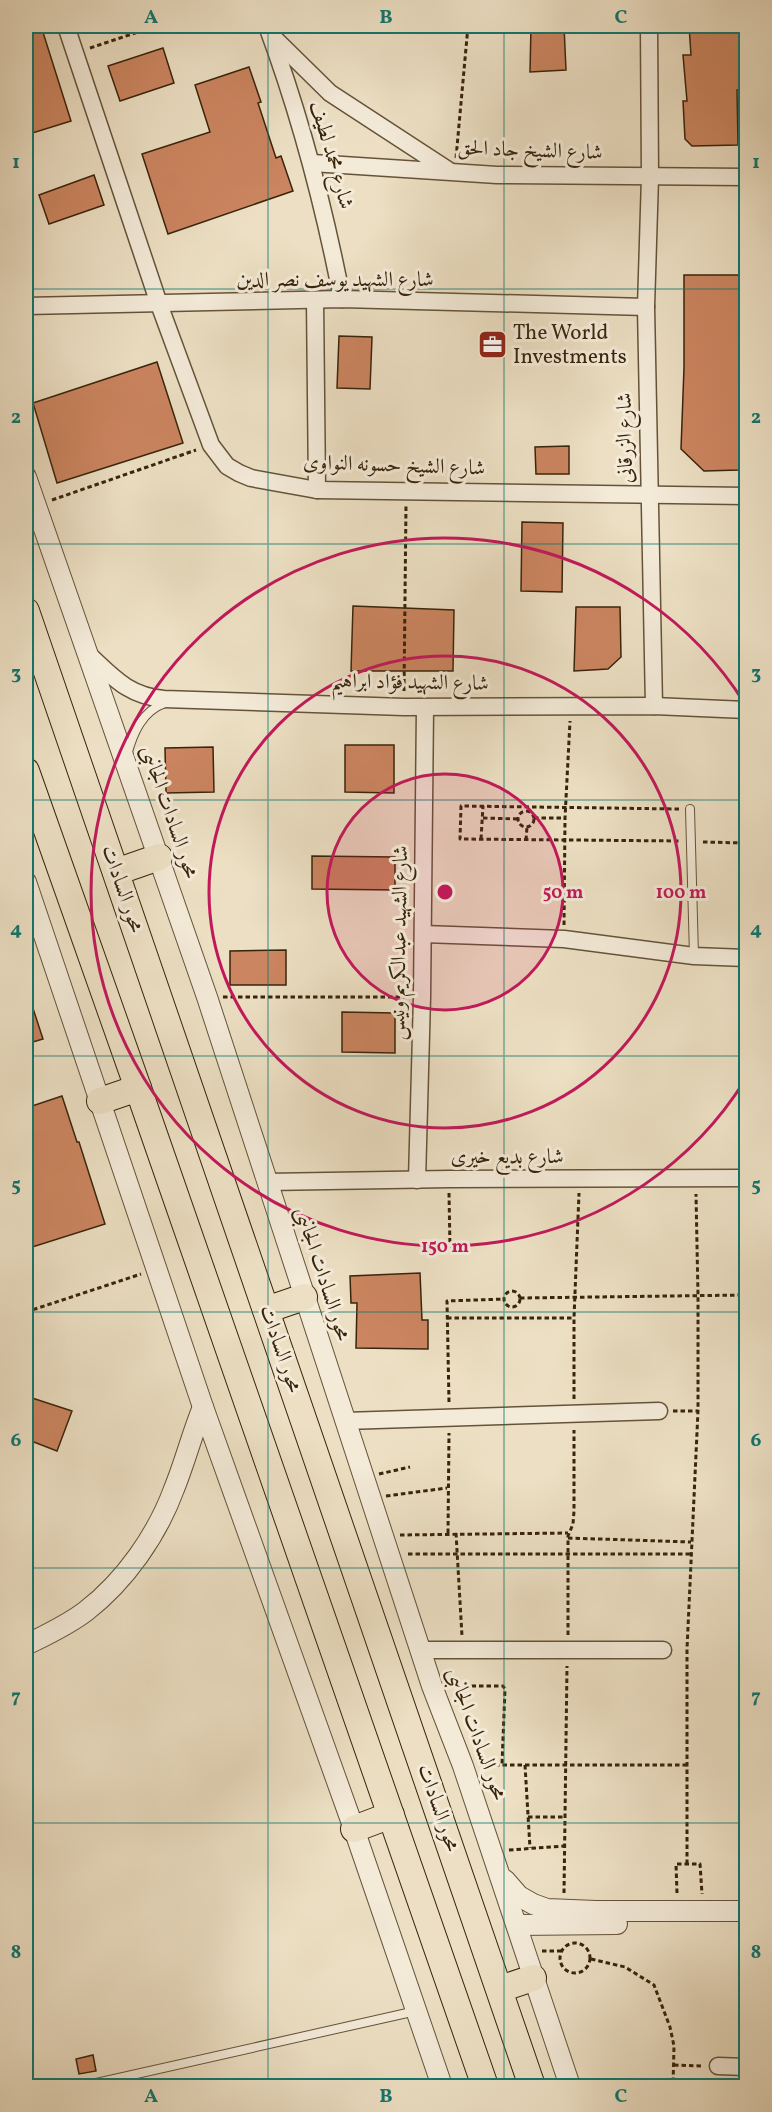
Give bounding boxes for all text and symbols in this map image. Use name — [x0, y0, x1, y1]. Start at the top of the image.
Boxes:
text: A — [144, 4, 158, 32]
text: B — [379, 4, 393, 32]
text: C — [615, 4, 628, 32]
street label: شارع محمد لطيف — [300, 97, 360, 213]
street label: شارع الشيخ جاد الحق — [457, 134, 603, 171]
text: 1 — [12, 149, 20, 177]
text: 1 — [752, 149, 760, 177]
street label: شارع الشهيد يوسف نصر الدين — [236, 266, 434, 297]
place label: The World Investments — [513, 319, 627, 372]
office icon: The World Investments — [476, 329, 508, 361]
street label: شارع الزرقانى — [611, 392, 643, 484]
text: 2 — [11, 404, 21, 432]
text: 2 — [751, 404, 761, 432]
street label: شارع الشيخ حسونه النواوى — [302, 448, 486, 487]
text: 3 — [11, 660, 21, 688]
text: 3 — [751, 660, 761, 688]
street label: شارع الشهيد فؤاد ابراهيم — [331, 667, 489, 704]
street label: محور السادات الجانبى — [133, 742, 205, 883]
street label: محور السادات — [93, 841, 151, 937]
street label: شارع الشهيد عبدالكريم ونيس — [384, 845, 418, 1041]
text: 50 m — [543, 881, 583, 906]
text: 100 m — [656, 881, 706, 906]
centre of rings — [435, 882, 455, 902]
text: 4 — [10, 916, 22, 944]
text: 4 — [750, 916, 762, 944]
street label: شارع بديع خيرى — [450, 1143, 564, 1175]
text: 5 — [11, 1172, 21, 1200]
text: 5 — [751, 1172, 761, 1200]
street label: محور السادات الجانبى — [287, 1203, 357, 1345]
text: 150 m — [421, 1235, 469, 1260]
street label: محور السادات — [251, 1301, 309, 1397]
text: 6 — [11, 1427, 22, 1455]
text: 6 — [751, 1427, 762, 1455]
street label: محور السادات الجانبى — [439, 1664, 514, 1805]
text: 7 — [11, 1683, 21, 1711]
text: 7 — [751, 1683, 761, 1711]
street label: محور السادات — [409, 1760, 467, 1856]
text: 8 — [11, 1939, 21, 1967]
text: 8 — [751, 1939, 761, 1967]
text: A — [144, 2083, 158, 2111]
text: B — [379, 2083, 393, 2111]
text: C — [615, 2083, 628, 2111]

